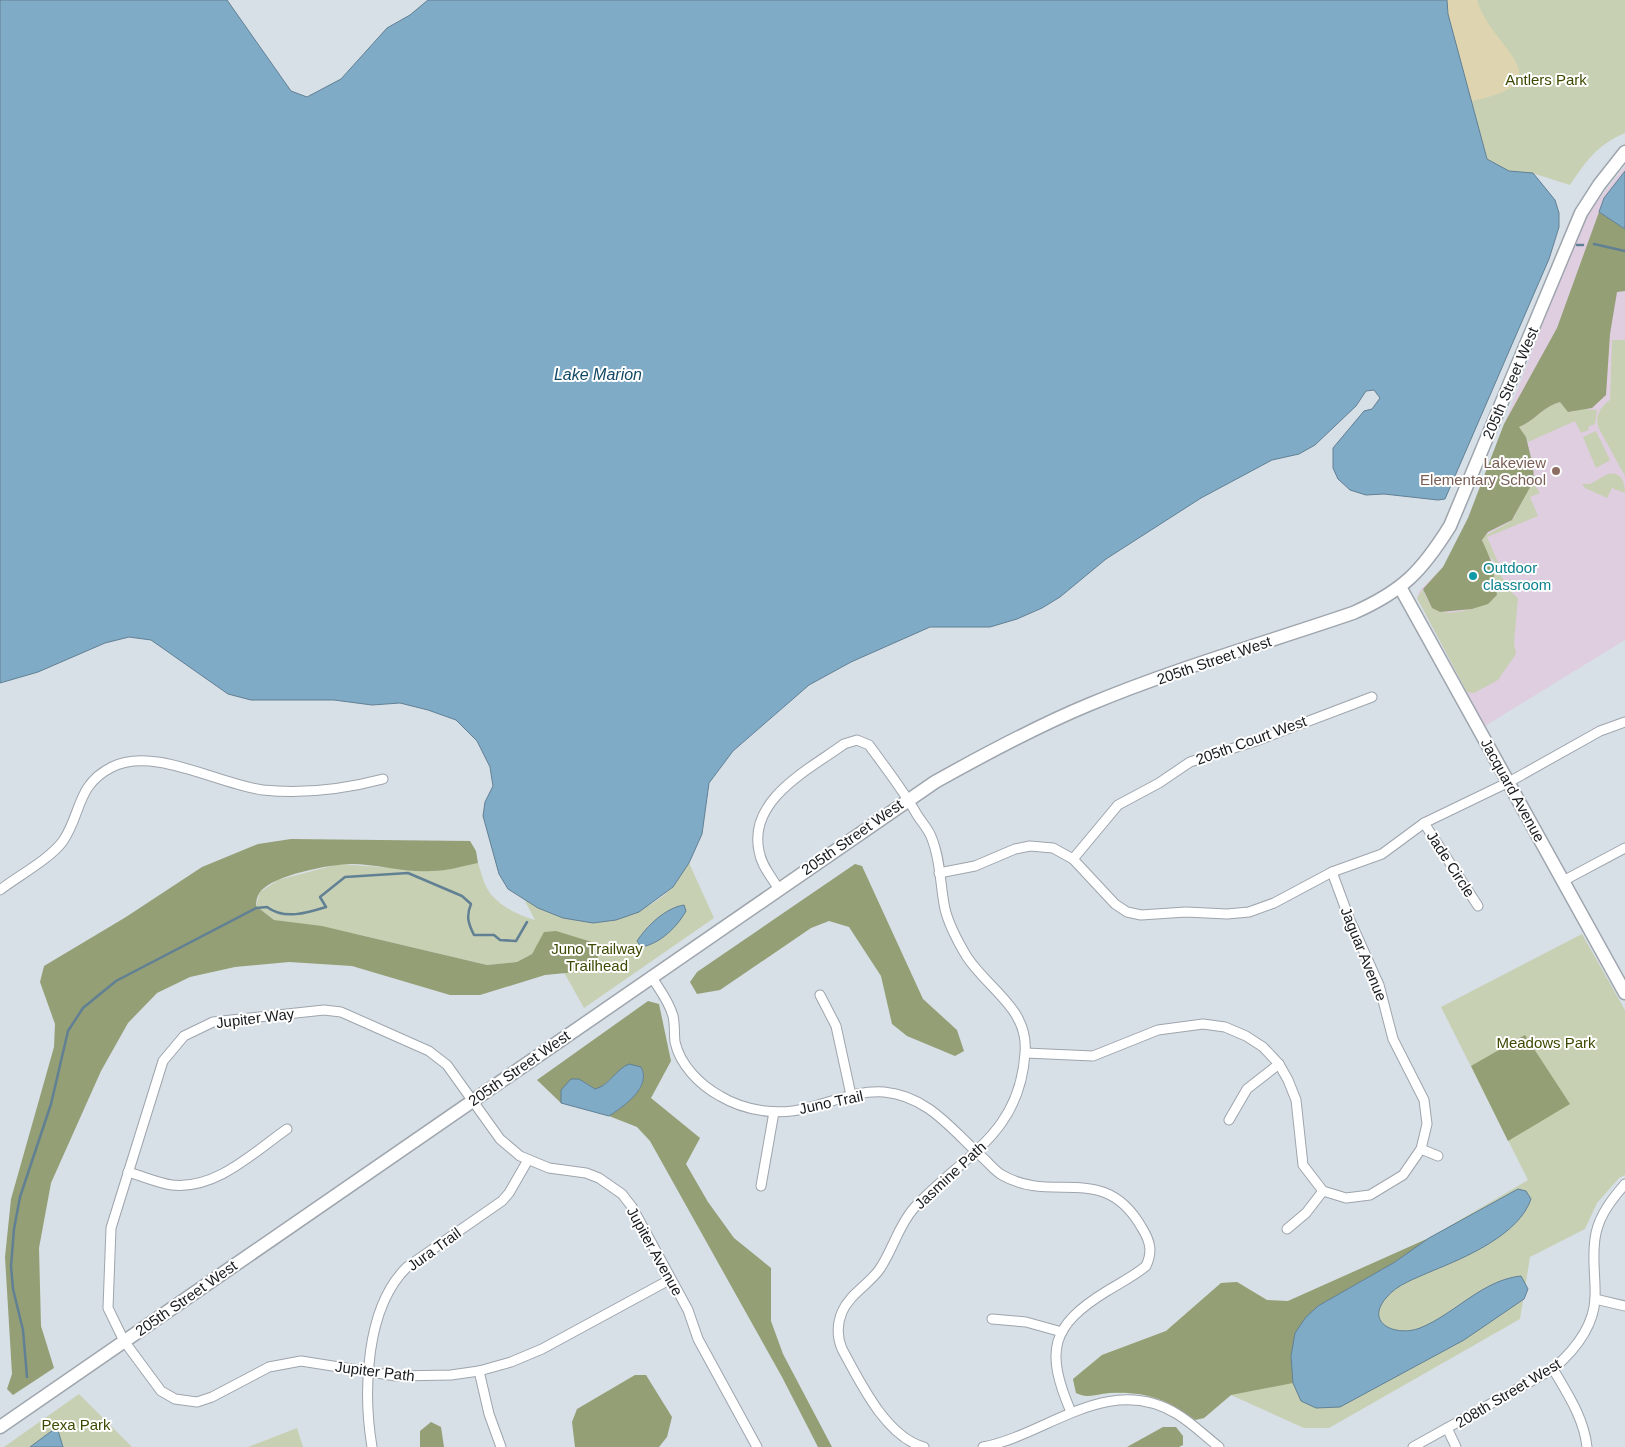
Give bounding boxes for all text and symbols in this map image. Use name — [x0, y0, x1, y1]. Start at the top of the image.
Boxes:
park label: Antlers Park — [1505, 71, 1587, 88]
street label: 205th Street West — [1479, 324, 1542, 441]
water label: Lake Marion — [554, 366, 642, 383]
place label: Lakeview Elementary School — [1420, 454, 1546, 488]
marker: Lakeview Elementary School — [1550, 465, 1562, 477]
place label: Outdoor classroom — [1483, 559, 1551, 593]
marker: Outdoor classroom — [1467, 570, 1479, 582]
street label: 205th Street West — [1155, 632, 1274, 688]
street label: 205th Court West — [1193, 712, 1309, 768]
street label: Jacquard Avenue — [1478, 735, 1548, 845]
street label: 205th Street West — [798, 795, 907, 878]
street label: Jade Circle — [1423, 828, 1479, 900]
street label: Jaguar Avenue — [1337, 905, 1391, 1003]
park label: Juno Trailway Trailhead — [551, 940, 643, 974]
street label: Jupiter Way — [215, 1005, 296, 1031]
street label: 205th Street West — [465, 1026, 574, 1109]
park label: Meadows Park — [1496, 1034, 1596, 1051]
street label: Juno Trail — [797, 1087, 865, 1117]
street label: Jasmine Path — [911, 1138, 989, 1212]
street label: Jupiter Avenue — [624, 1204, 686, 1298]
street label: Jura Trail — [404, 1224, 464, 1274]
street label: 205th Street West — [132, 1256, 241, 1339]
street label: 208th Street West — [1452, 1354, 1564, 1431]
street label: Jupiter Path — [334, 1358, 416, 1384]
park label: Pexa Park — [41, 1416, 111, 1433]

